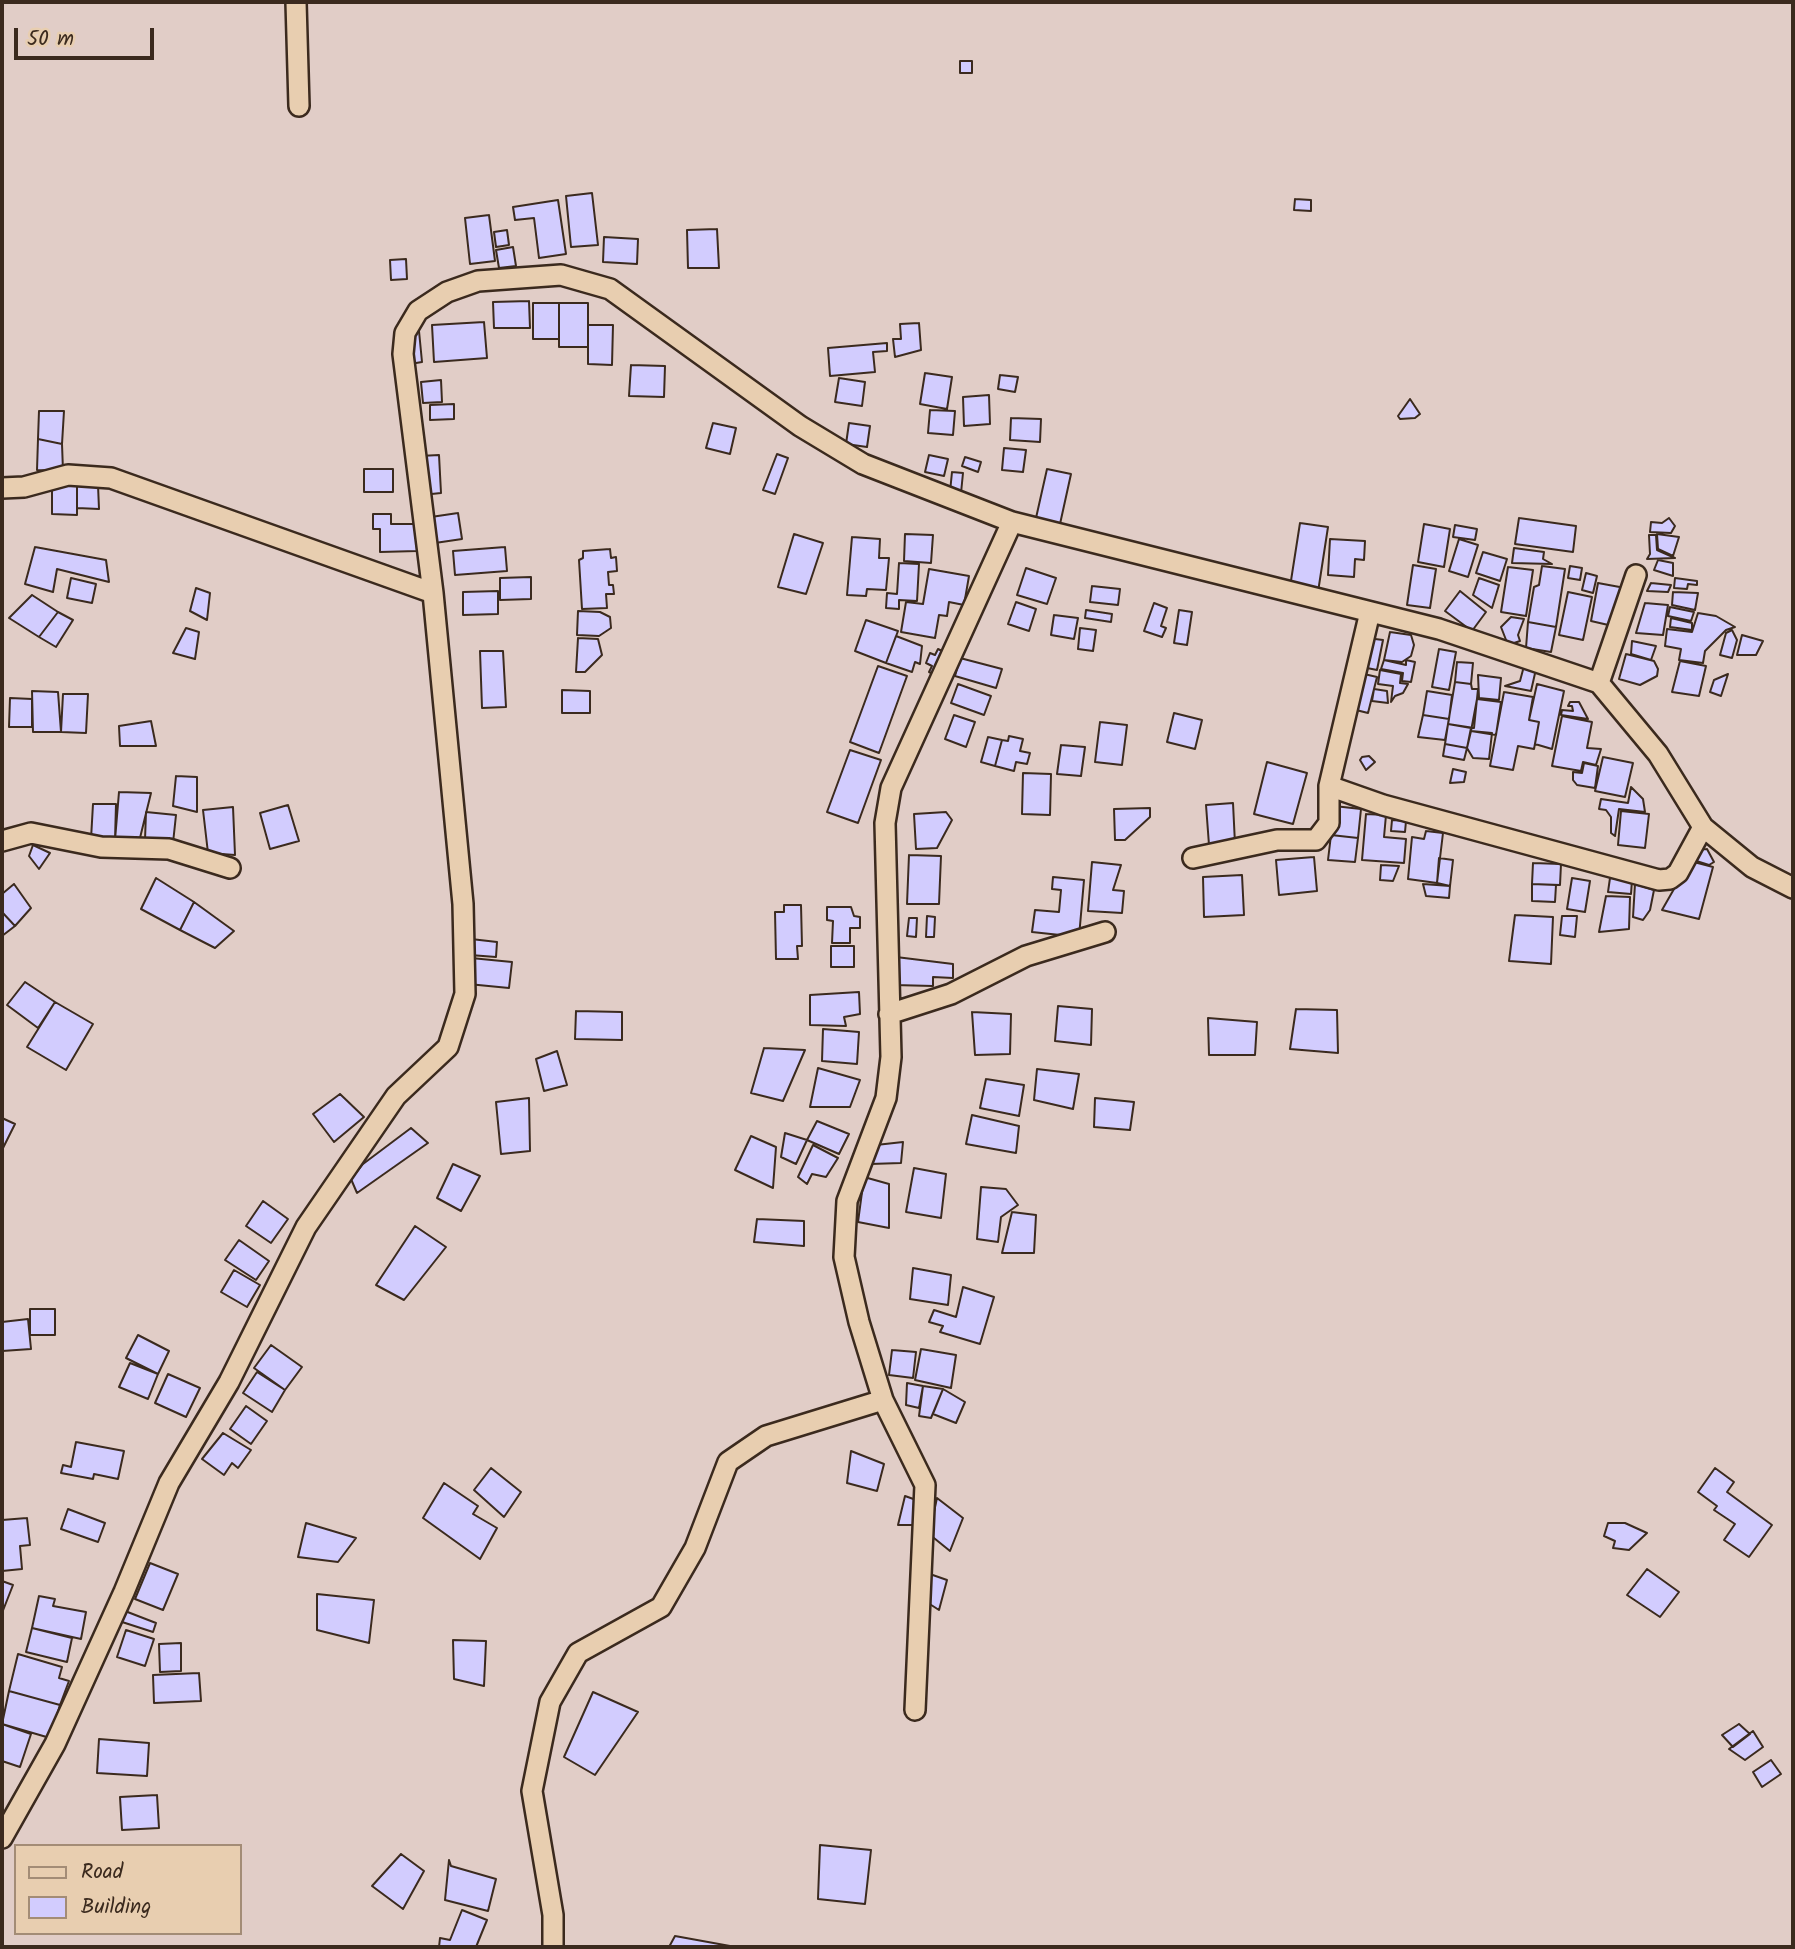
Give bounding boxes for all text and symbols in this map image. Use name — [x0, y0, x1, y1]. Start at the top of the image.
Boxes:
scale bar — [18, 14, 158, 58]
text: 50 m — [27, 23, 74, 56]
legend — [14, 1844, 242, 1935]
text: Road — [81, 1856, 123, 1889]
text: Building — [81, 1891, 151, 1924]

